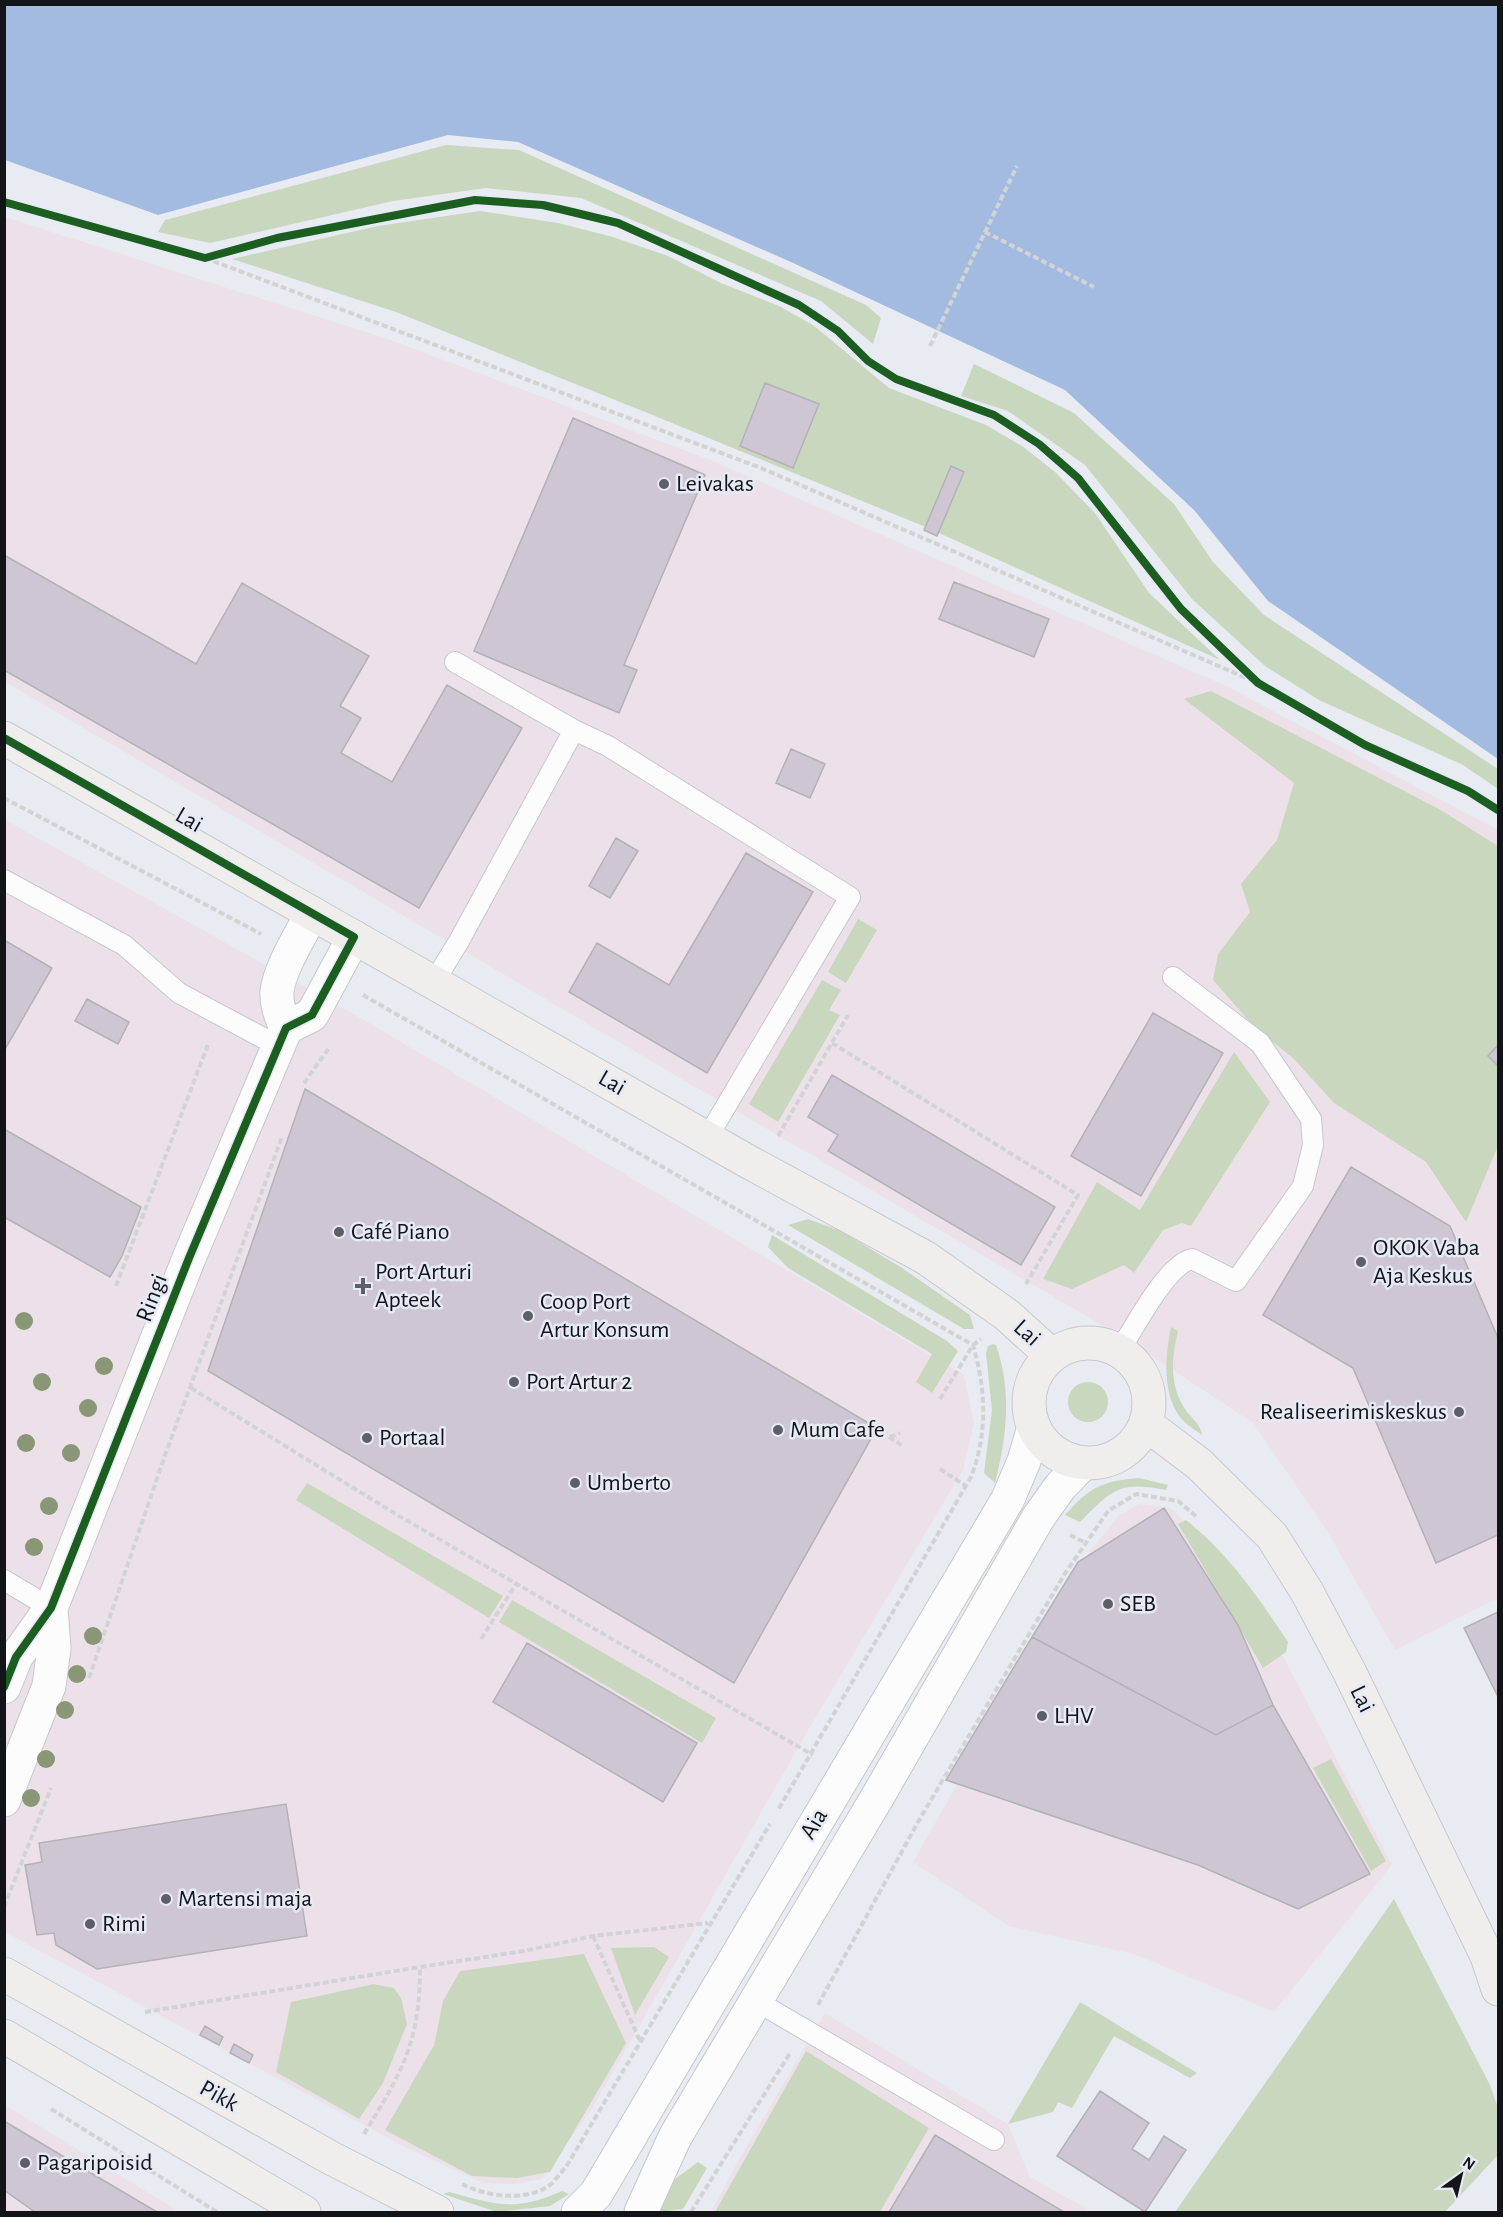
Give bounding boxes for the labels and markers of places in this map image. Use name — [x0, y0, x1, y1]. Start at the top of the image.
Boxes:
place label: Leivakas — [676, 472, 754, 496]
marker: Leivakas — [657, 477, 671, 491]
place label: Café Piano — [351, 1220, 450, 1244]
marker: Café Piano — [332, 1225, 346, 1239]
place label: OKOK Vaba Aja Keskus — [1373, 1236, 1480, 1288]
marker: OKOK Vaba Aja Keskus — [1354, 1255, 1368, 1269]
place label: Port Arturi Apteek — [375, 1260, 472, 1312]
marker: Port Arturi Apteek — [356, 1279, 370, 1293]
place label: Coop Port Artur Konsum — [540, 1290, 669, 1342]
marker: Coop Port Artur Konsum — [521, 1309, 535, 1323]
place label: Port Artur 2 — [526, 1370, 632, 1394]
marker: Port Artur 2 — [507, 1375, 521, 1389]
place label: Realiseerimiskeskus — [1260, 1400, 1447, 1424]
marker: Realiseerimiskeskus — [1452, 1405, 1466, 1419]
place label: Mum Cafe — [790, 1418, 885, 1442]
marker: Mum Cafe — [771, 1423, 785, 1437]
place label: Portaal — [379, 1426, 446, 1450]
marker: Portaal — [360, 1431, 374, 1445]
place label: Umberto — [587, 1471, 671, 1495]
marker: Umberto — [568, 1476, 582, 1490]
place label: SEB — [1120, 1592, 1156, 1616]
marker: SEB — [1101, 1597, 1115, 1611]
place label: LHV — [1054, 1704, 1094, 1728]
marker: LHV — [1035, 1709, 1049, 1723]
place label: Martensi maja — [178, 1887, 312, 1911]
marker: Martensi maja — [159, 1892, 173, 1906]
place label: Rimi — [102, 1912, 146, 1936]
marker: Rimi — [83, 1917, 97, 1931]
place label: Pagaripoisid — [37, 2151, 153, 2175]
marker: Pagaripoisid — [18, 2156, 32, 2170]

